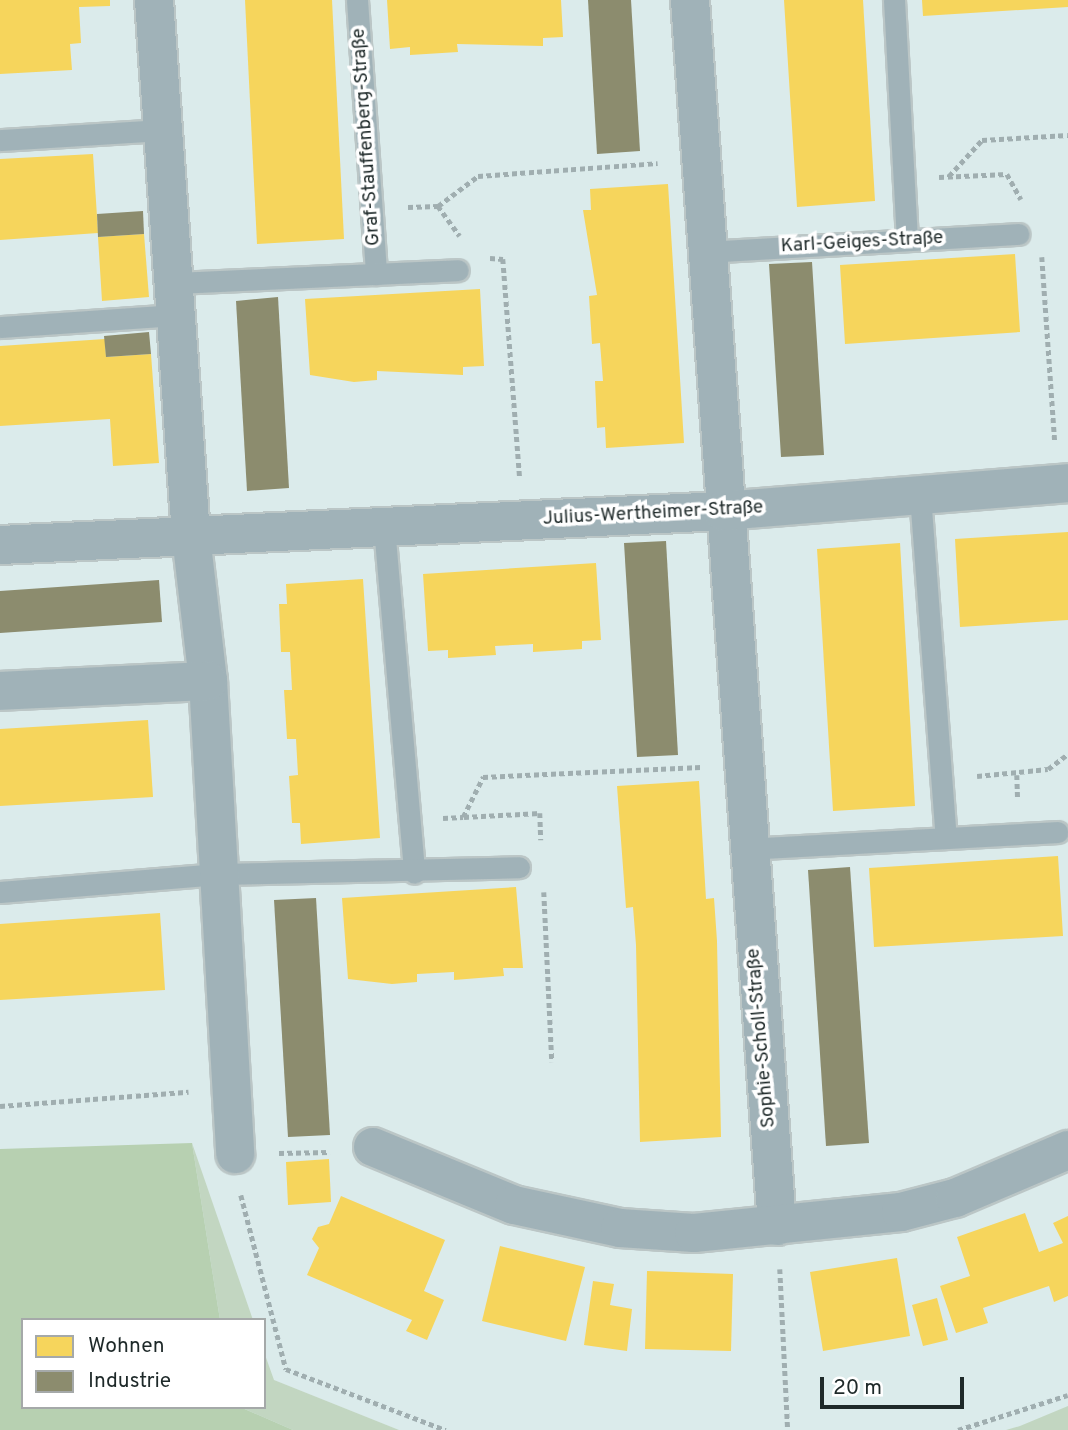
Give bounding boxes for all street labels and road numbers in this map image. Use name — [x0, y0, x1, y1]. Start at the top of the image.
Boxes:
street label: Graf-Stauffenberg-Straße — [348, 27, 386, 247]
street label: Karl-Geiges-Straße — [780, 227, 944, 259]
street label: Julius-Wertheimer-Straße — [542, 497, 764, 531]
street label: Sophie-Scholl-Straße — [743, 947, 781, 1129]

